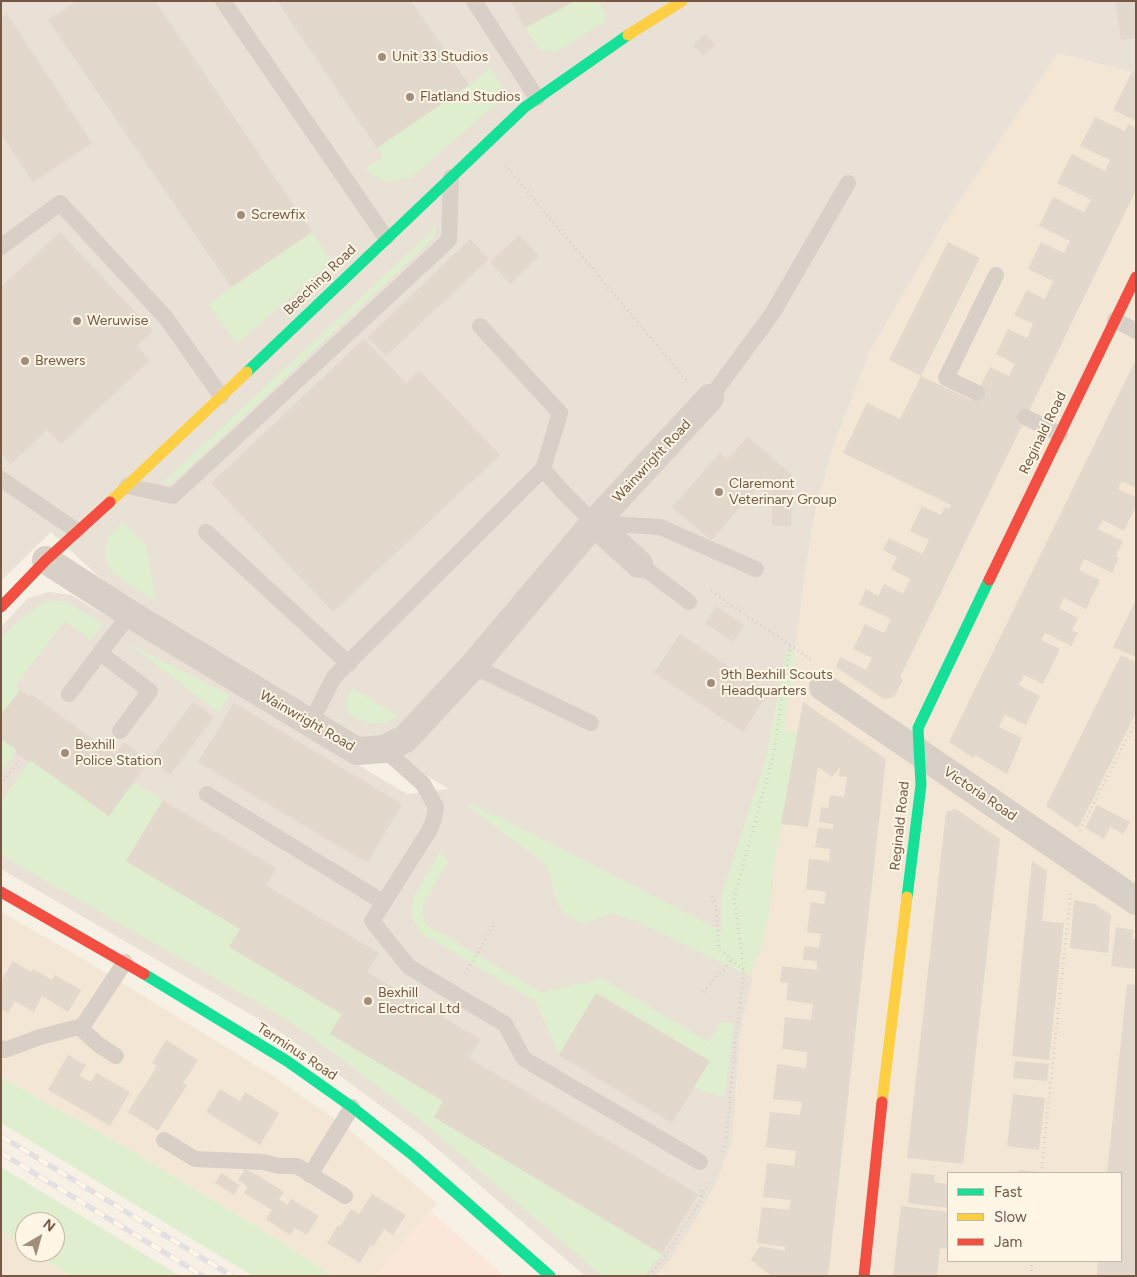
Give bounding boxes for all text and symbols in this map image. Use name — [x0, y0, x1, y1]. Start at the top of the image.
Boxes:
place label: Unit 33 Studios — [392, 49, 488, 65]
marker: Unit 33 Studios — [376, 51, 388, 63]
place label: Flatland Studios — [420, 89, 521, 105]
marker: Flatland Studios — [404, 91, 416, 103]
place label: Screwfix — [251, 207, 305, 223]
marker: Screwfix — [235, 209, 247, 221]
street label: Beeching Road — [280, 241, 360, 319]
place label: Weruwise — [87, 313, 148, 329]
marker: Weruwise — [71, 315, 83, 327]
place label: Brewers — [35, 353, 85, 369]
marker: Brewers — [19, 355, 31, 367]
street label: Reginald Road — [1016, 389, 1070, 477]
street label: Wainwright Road — [609, 416, 695, 506]
place label: Claremont Veterinary Group — [729, 476, 837, 508]
marker: Claremont Veterinary Group — [713, 486, 725, 498]
place label: 9th Bexhill Scouts Headquarters — [721, 667, 833, 700]
marker: 9th Bexhill Scouts Headquarters — [705, 677, 717, 689]
street label: Wainwright Road — [256, 687, 358, 755]
place label: Bexhill Police Station — [75, 737, 162, 770]
marker: Bexhill Police Station — [59, 747, 71, 759]
street label: Victoria Road — [940, 763, 1020, 825]
street label: Reginald Road — [887, 780, 913, 872]
place label: Bexhill Electrical Ltd — [378, 985, 460, 1018]
marker: Bexhill Electrical Ltd — [362, 995, 374, 1007]
street label: Terminus Road — [254, 1020, 340, 1084]
legend — [947, 1172, 1122, 1262]
text: Fast — [994, 1183, 1022, 1201]
text: Slow — [994, 1208, 1027, 1226]
north arrow — [15, 1212, 65, 1262]
text: N — [39, 1216, 58, 1236]
text: Jam — [994, 1233, 1022, 1251]

